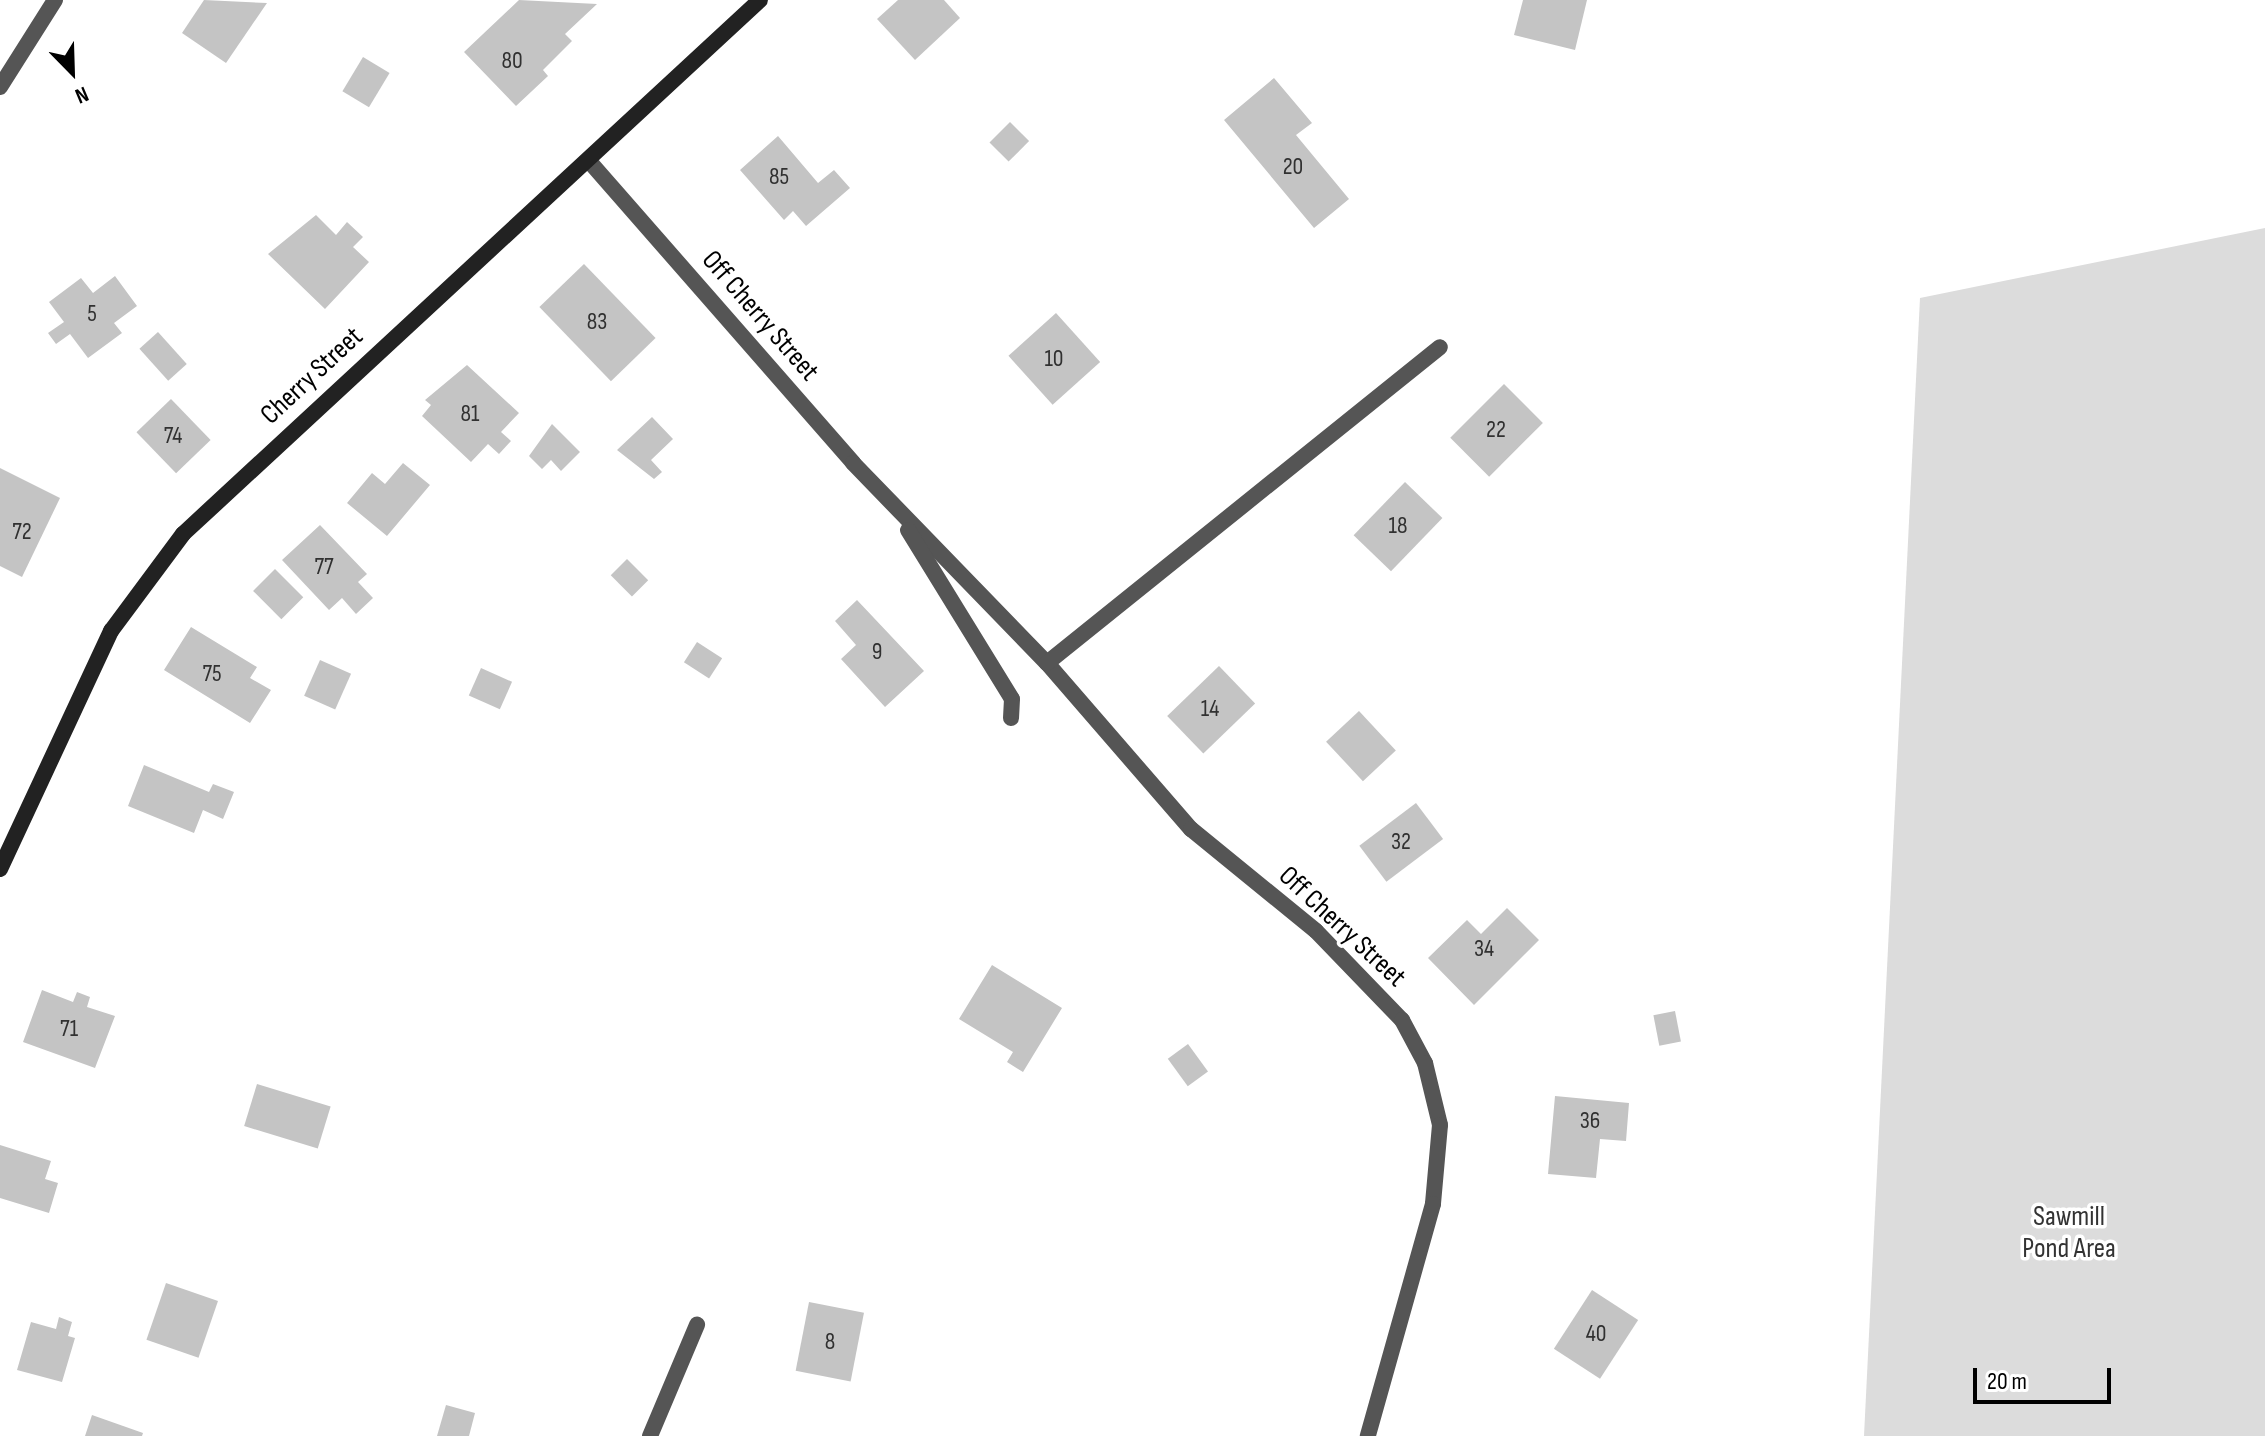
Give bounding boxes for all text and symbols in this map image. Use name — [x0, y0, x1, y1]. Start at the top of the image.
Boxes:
north arrow — [32, 32, 112, 112]
house number: 80 — [501, 47, 523, 75]
text: N — [71, 80, 92, 109]
house number: 20 — [1283, 153, 1303, 181]
house number: 85 — [769, 163, 789, 191]
street label: Off Cherry Street — [694, 244, 826, 388]
house number: 5 — [87, 300, 97, 328]
house number: 83 — [587, 308, 607, 336]
street label: Cherry Street — [254, 320, 370, 432]
house number: 10 — [1044, 345, 1064, 373]
house number: 81 — [461, 400, 479, 428]
house number: 22 — [1486, 416, 1506, 444]
house number: 74 — [164, 422, 182, 450]
house number: 18 — [1389, 512, 1407, 540]
house number: 72 — [12, 518, 32, 546]
house number: 77 — [314, 553, 334, 581]
house number: 9 — [872, 638, 882, 666]
house number: 75 — [202, 660, 222, 688]
house number: 14 — [1201, 695, 1219, 723]
house number: 32 — [1391, 828, 1411, 856]
street label: Off Cherry Street — [1271, 860, 1413, 994]
house number: 34 — [1474, 935, 1494, 963]
house number: 71 — [60, 1015, 78, 1043]
house number: 36 — [1580, 1107, 1600, 1135]
park label: Sawmill Pond Area — [2022, 1200, 2116, 1266]
house number: 40 — [1586, 1320, 1606, 1348]
house number: 8 — [825, 1328, 835, 1356]
scale bar — [1977, 1352, 2115, 1402]
text: 20 m — [1987, 1367, 2027, 1396]

